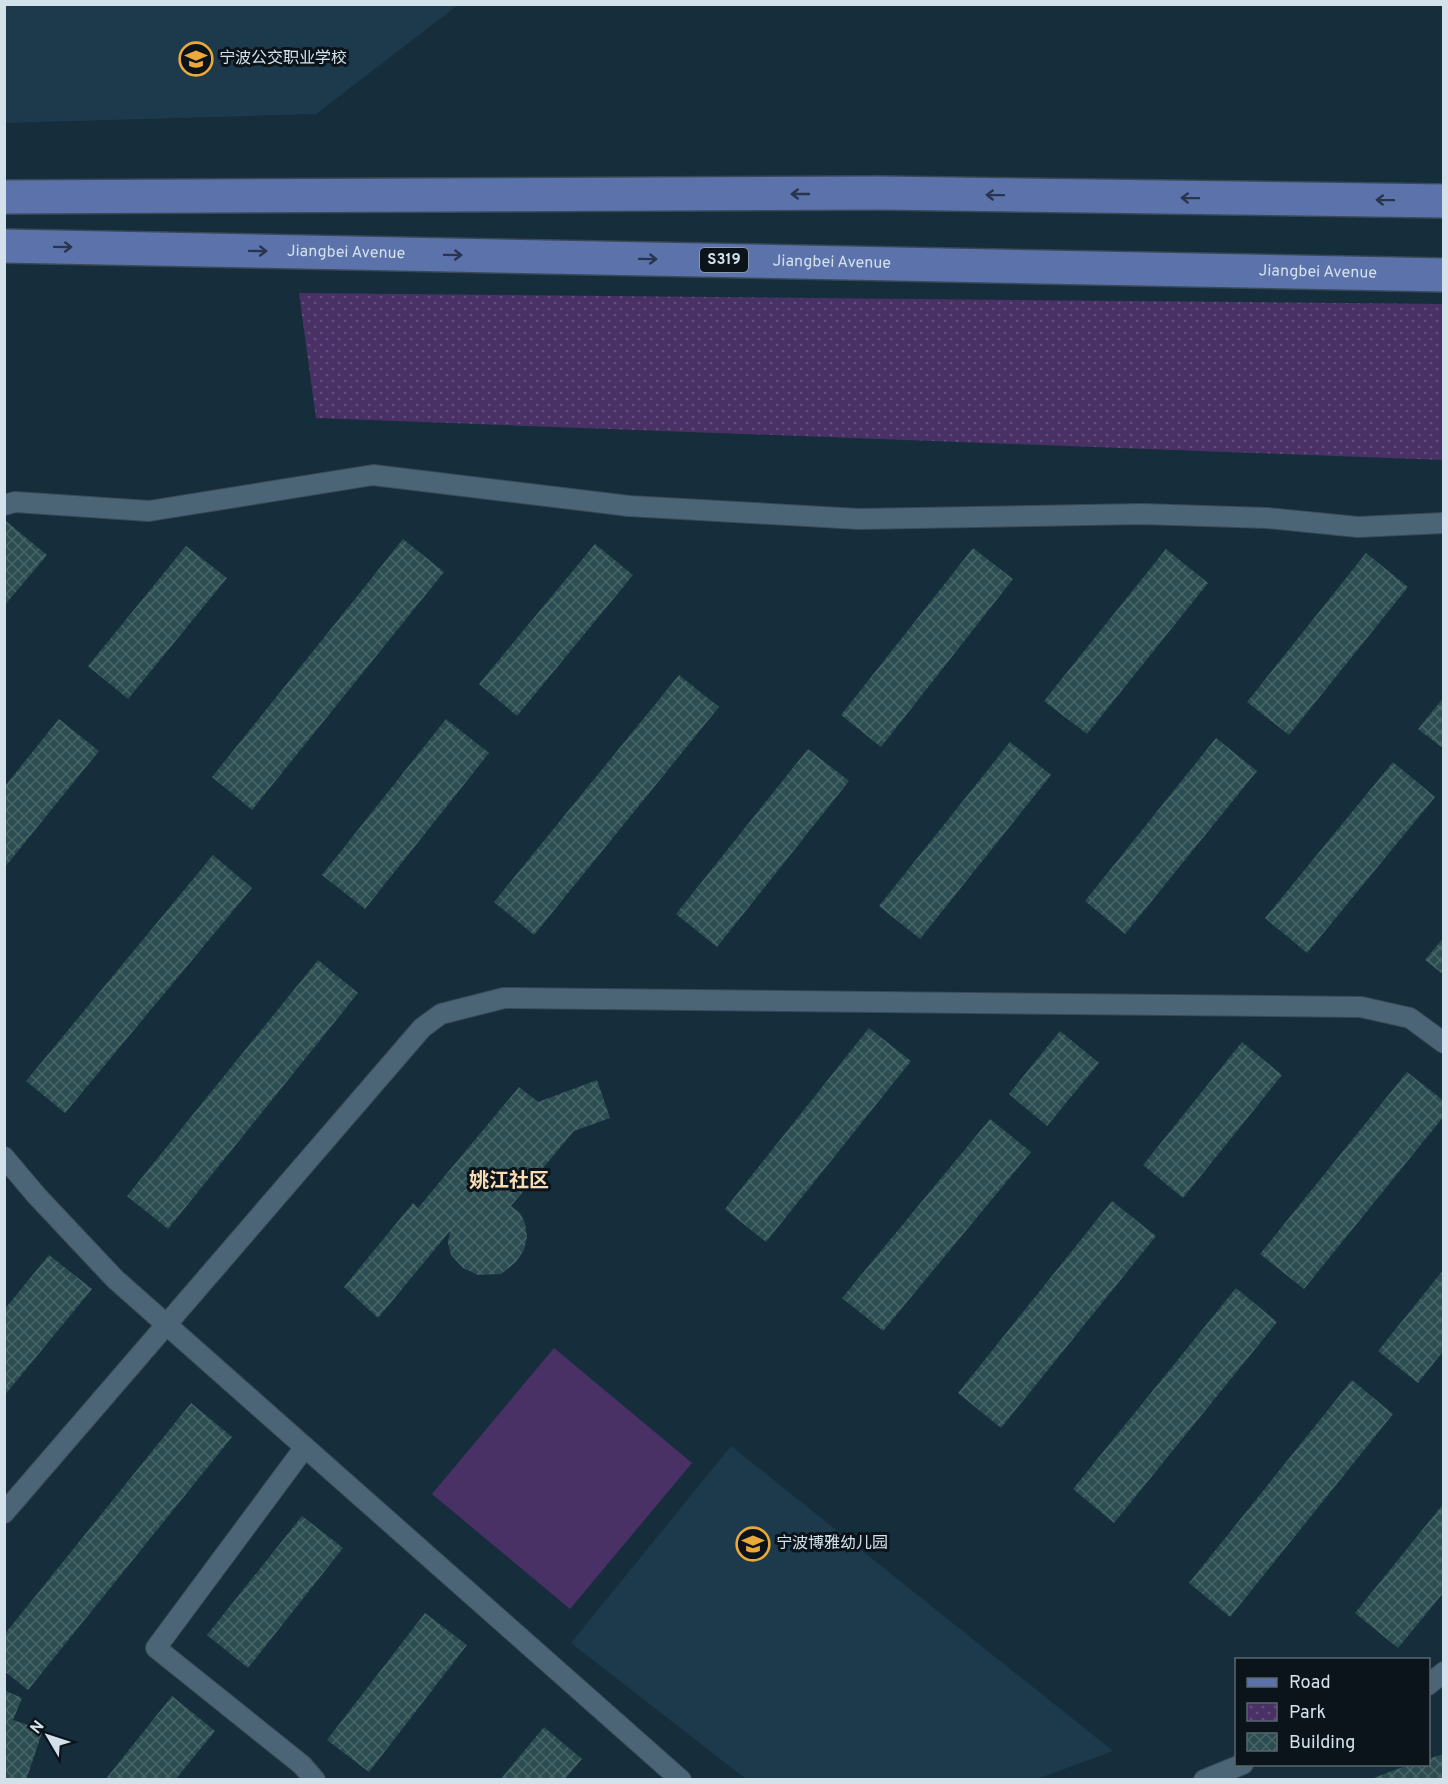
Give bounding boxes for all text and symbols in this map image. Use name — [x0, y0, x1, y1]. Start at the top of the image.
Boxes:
school or university icon: 宁波公交职业学校 — [178, 41, 214, 77]
place label: 宁波公交职业学校 — [219, 49, 347, 69]
one-way arrow — [791, 188, 811, 200]
one-way arrow — [986, 189, 1006, 201]
one-way arrow — [1181, 192, 1201, 204]
one-way arrow — [1376, 195, 1396, 206]
one-way arrow — [52, 241, 72, 253]
street label: Jiangbei Avenue — [287, 242, 405, 264]
one-way arrow — [247, 245, 267, 257]
road number: S319 — [700, 248, 748, 272]
one-way arrow — [442, 249, 462, 261]
street label: Jiangbei Avenue — [772, 251, 891, 274]
one-way arrow — [637, 253, 657, 265]
street label: Jiangbei Avenue — [1258, 261, 1377, 284]
district label: 姚江社区 — [469, 1169, 549, 1195]
school or university icon: 宁波博雅幼儿园 — [735, 1526, 771, 1562]
place label: 宁波博雅幼儿园 — [776, 1534, 888, 1554]
legend — [1235, 1658, 1430, 1766]
text: Road — [1289, 1672, 1331, 1695]
text: Park — [1289, 1702, 1326, 1725]
north arrow — [18, 1706, 78, 1766]
text: N — [27, 1717, 49, 1739]
text: Building — [1289, 1732, 1355, 1755]

